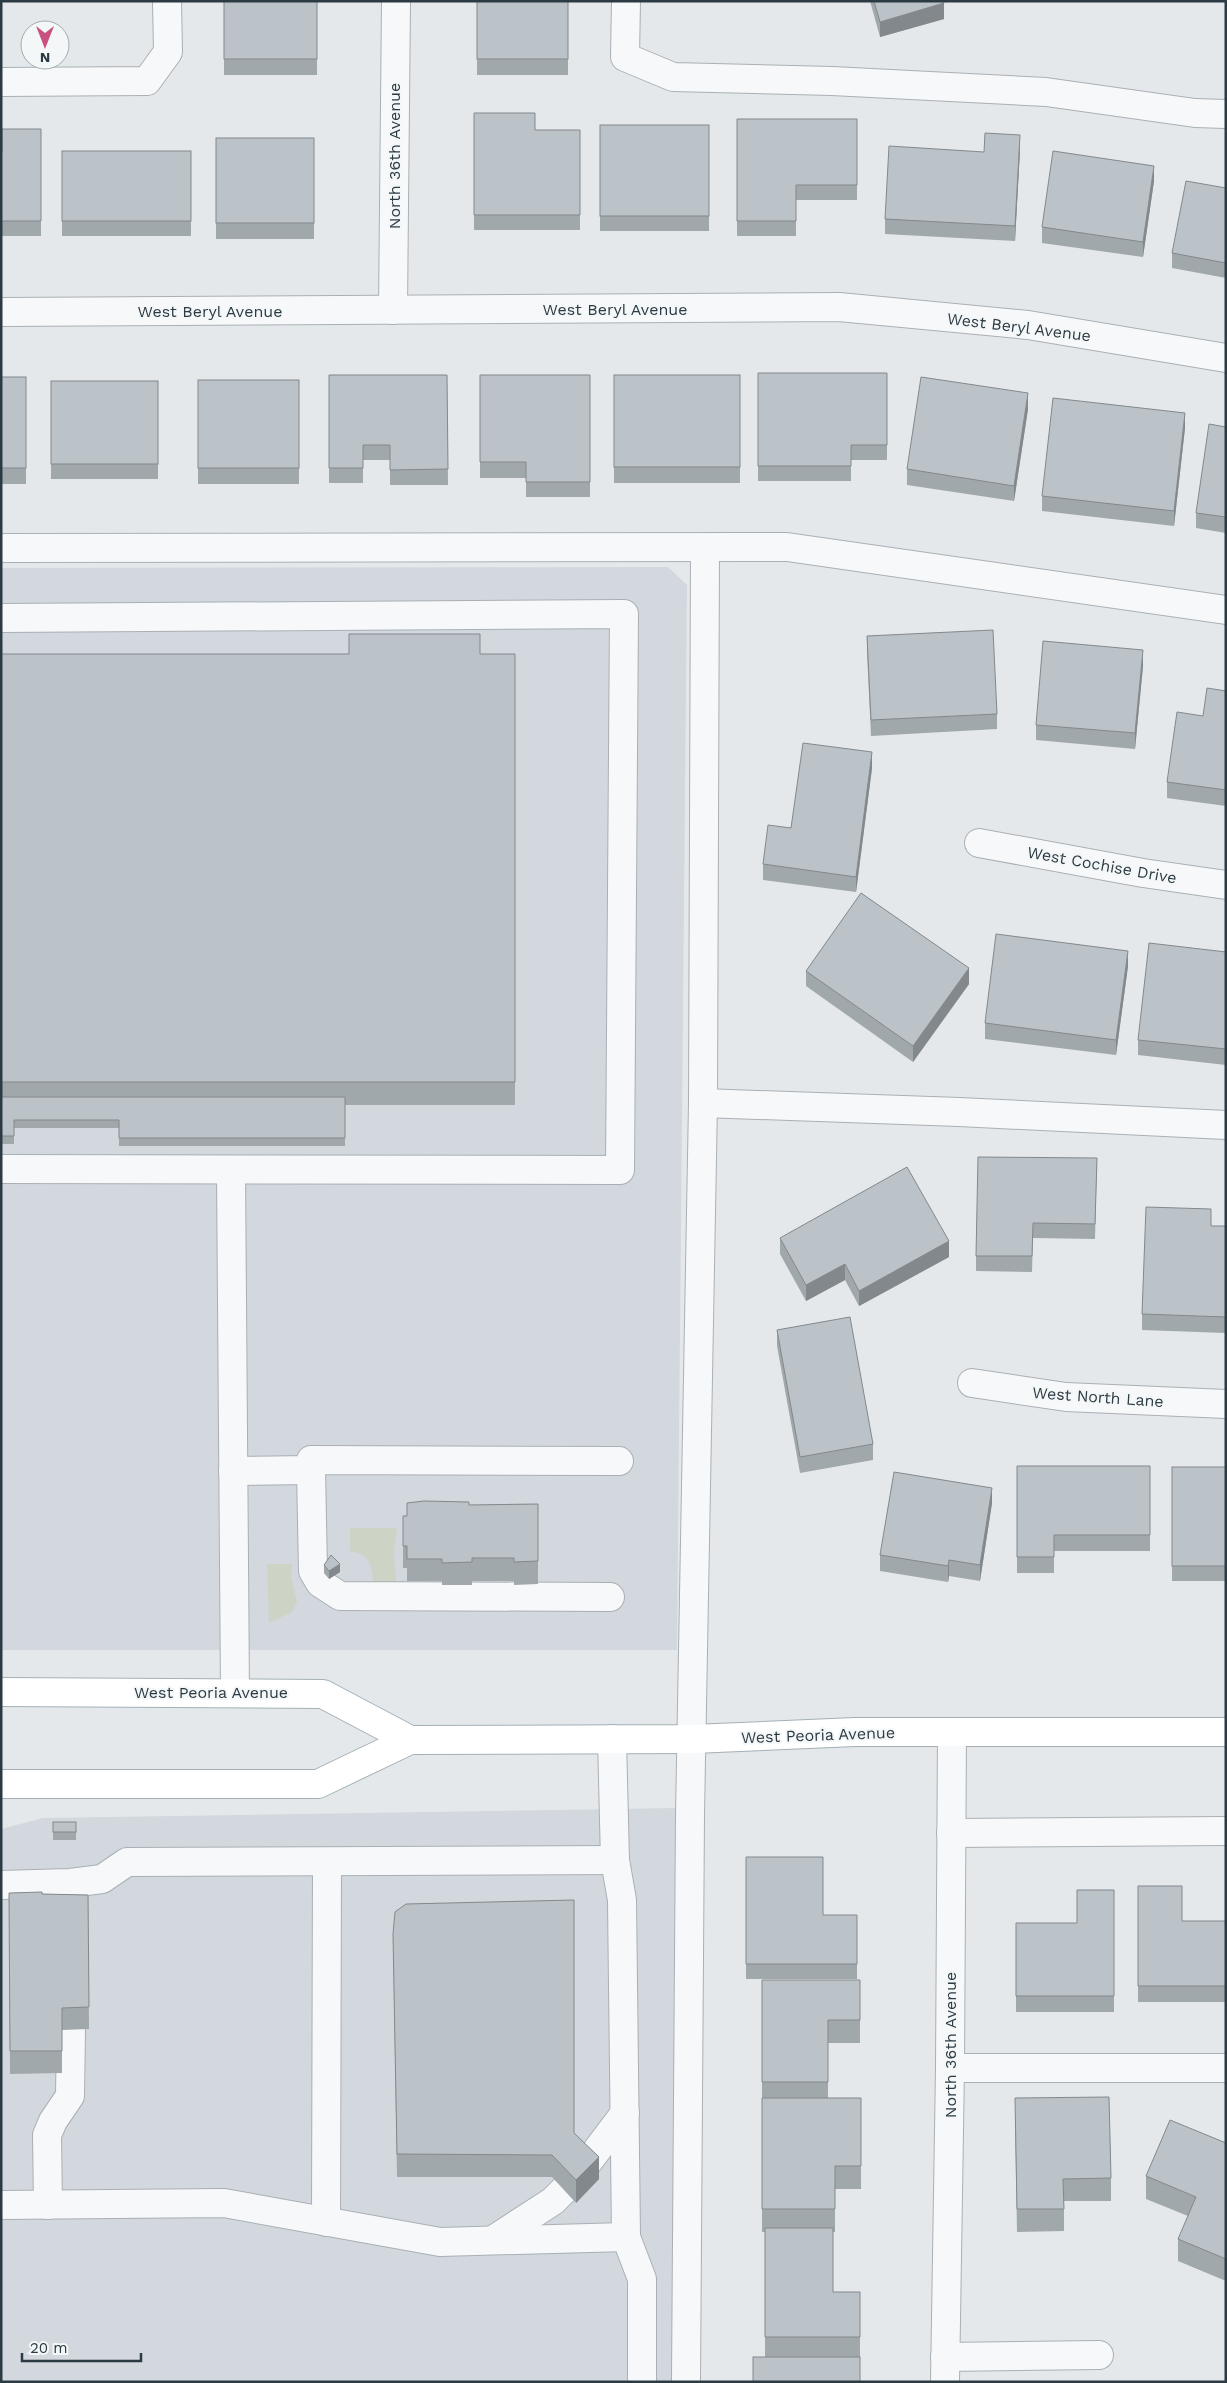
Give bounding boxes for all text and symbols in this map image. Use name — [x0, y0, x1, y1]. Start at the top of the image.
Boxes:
north arrow — [20, 20, 70, 70]
text: N — [40, 50, 50, 66]
street label: North 36th Avenue — [385, 83, 404, 229]
street label: West Beryl Avenue — [543, 300, 687, 319]
street label: West Beryl Avenue — [138, 302, 282, 321]
street label: West Beryl Avenue — [946, 309, 1092, 345]
street label: West Cochise Drive — [1026, 843, 1178, 887]
street label: West North Lane — [1032, 1383, 1164, 1411]
street label: West Peoria Avenue — [134, 1683, 288, 1702]
street label: West Peoria Avenue — [741, 1723, 895, 1747]
street label: North 36th Avenue — [941, 1972, 960, 2118]
scale bar — [22, 2330, 141, 2362]
text: 20 m — [30, 2339, 68, 2357]

